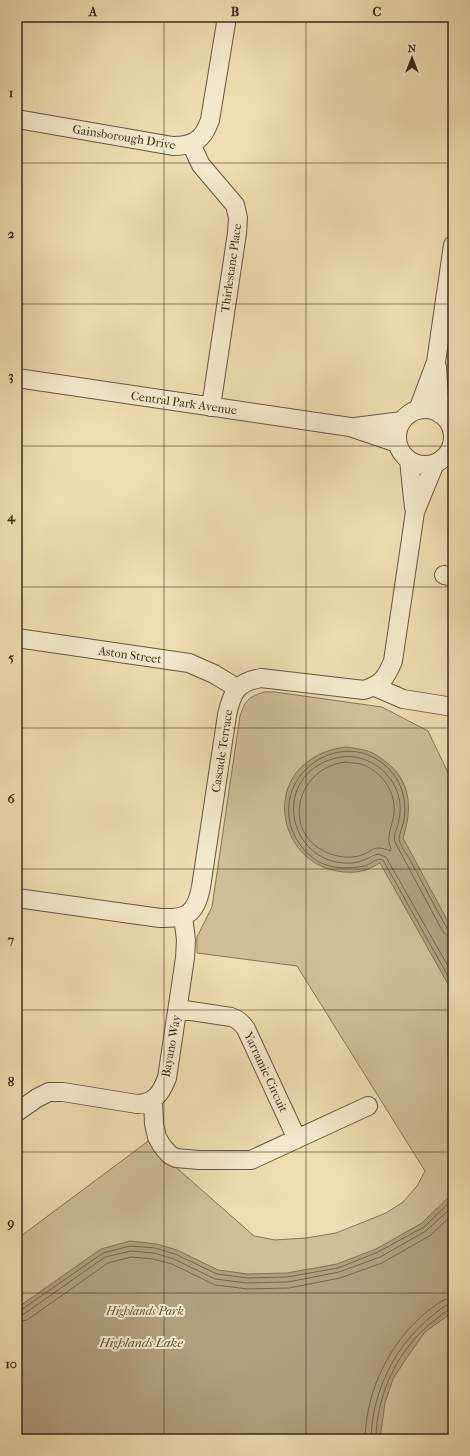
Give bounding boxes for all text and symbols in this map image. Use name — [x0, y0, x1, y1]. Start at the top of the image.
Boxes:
text: A — [88, 4, 98, 19]
text: B — [231, 4, 240, 19]
text: C — [373, 4, 382, 19]
north arrow — [392, 38, 432, 78]
text: N — [408, 42, 417, 55]
text: 1 — [9, 85, 14, 100]
street label: Gainsborough Drive — [71, 122, 177, 152]
street label: Thirlestane Place — [218, 222, 244, 313]
text: 2 — [8, 226, 15, 241]
text: 3 — [8, 368, 14, 384]
street label: Central Park Avenue — [130, 389, 238, 417]
text: 4 — [6, 509, 16, 525]
street label: Aston Street — [96, 643, 163, 666]
text: 5 — [8, 650, 14, 665]
street label: Cascade Terrace — [209, 708, 235, 794]
text: 6 — [7, 791, 15, 806]
text: 7 — [7, 932, 15, 947]
street label: Bayano Way — [159, 1013, 183, 1078]
street label: Yarramie Circuit — [241, 1029, 291, 1115]
text: 8 — [8, 1074, 15, 1089]
text: 9 — [7, 1215, 15, 1231]
park label: Highlands Park — [105, 1304, 184, 1318]
water label: Highlands Lake — [98, 1335, 183, 1350]
text: 10 — [5, 1356, 17, 1371]

